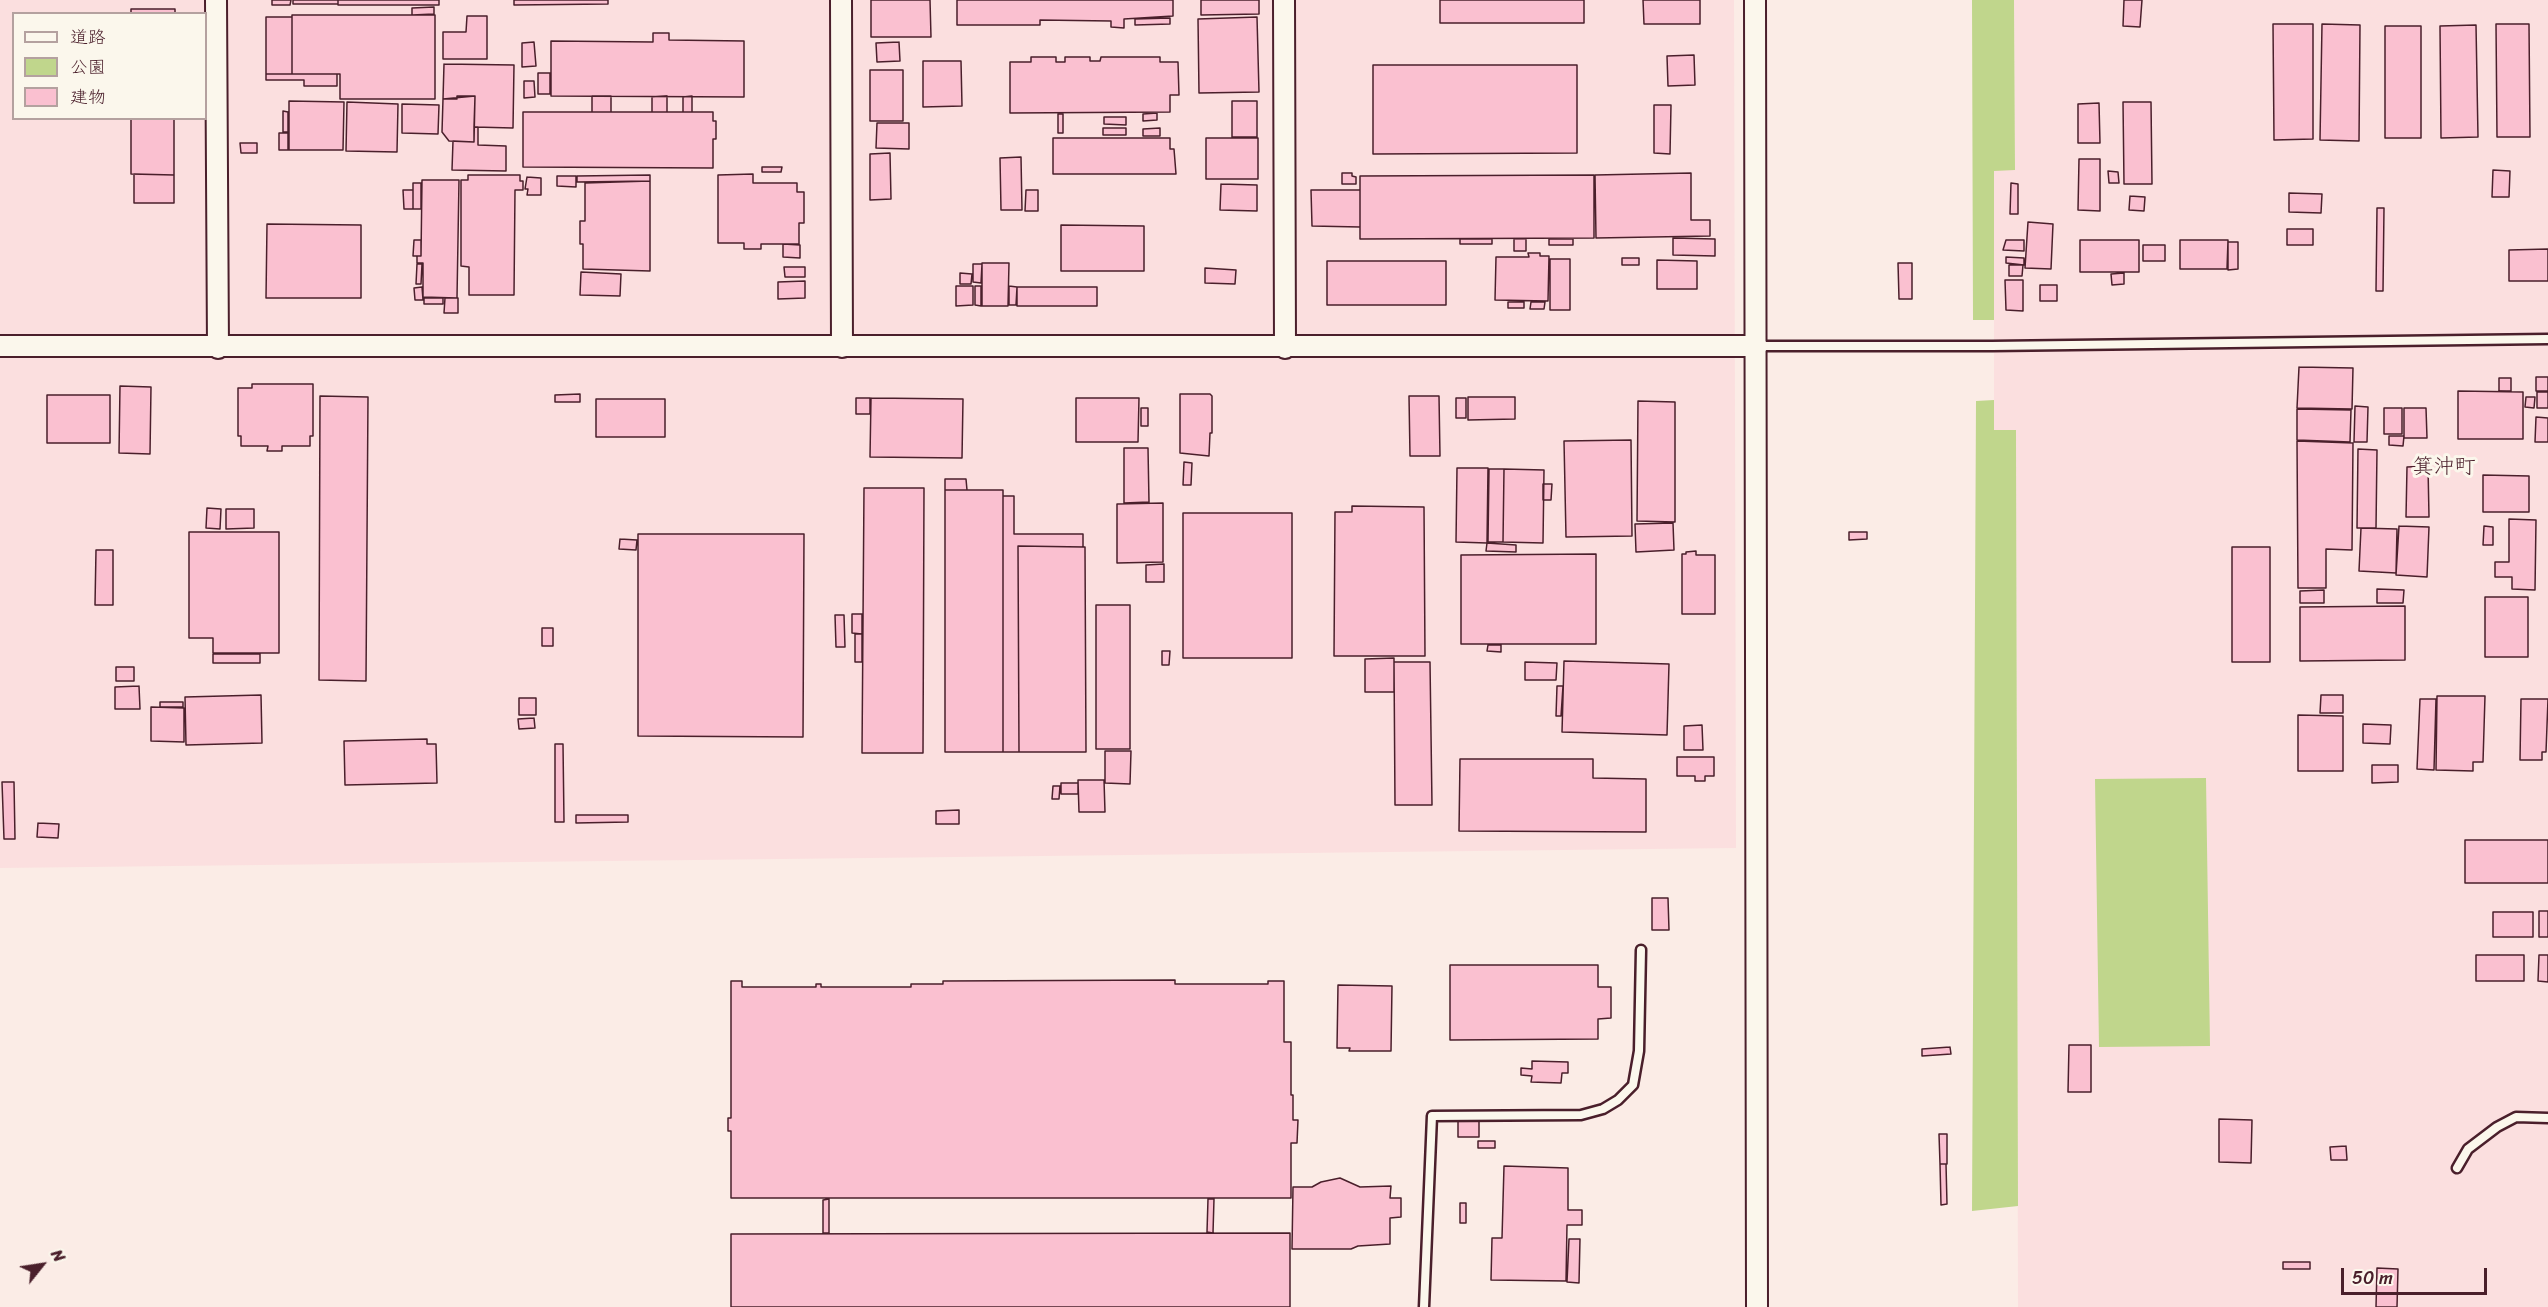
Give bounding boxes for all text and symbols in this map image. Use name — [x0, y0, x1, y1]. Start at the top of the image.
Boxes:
legend — [12, 12, 207, 120]
text: 道路 — [70, 21, 106, 53]
text: 公園 — [70, 51, 106, 83]
text: 建物 — [70, 81, 106, 113]
district label: 箕沖町 — [2413, 455, 2475, 481]
north arrow — [12, 1235, 72, 1295]
text: N — [43, 1244, 73, 1268]
scale bar — [2344, 1256, 2490, 1294]
text: 50 m — [2352, 1262, 2393, 1294]

